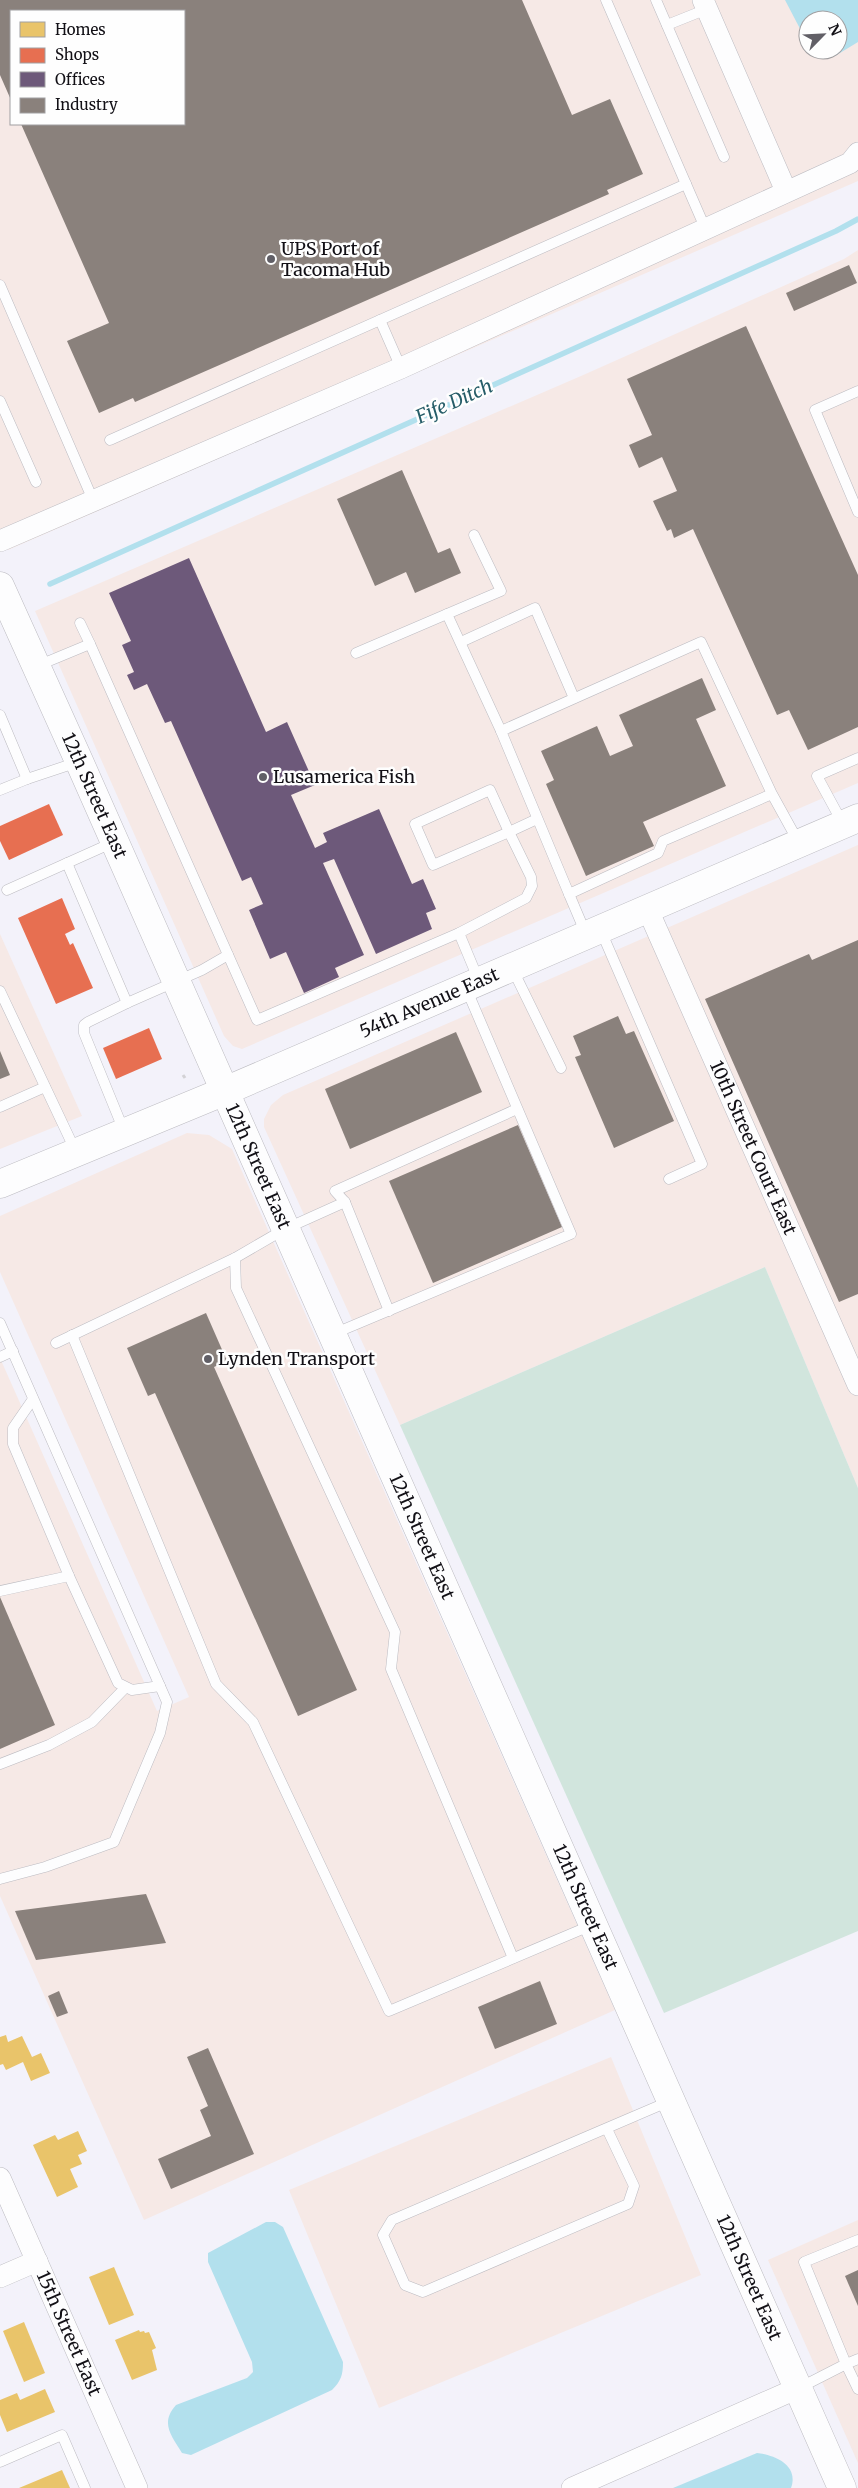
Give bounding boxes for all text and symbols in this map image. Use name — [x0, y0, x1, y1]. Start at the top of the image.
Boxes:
legend — [10, 10, 185, 125]
north arrow — [798, 10, 848, 60]
text: Homes — [55, 20, 106, 39]
text: N — [824, 21, 845, 38]
text: Shops — [55, 45, 99, 64]
text: Offices — [55, 70, 105, 89]
text: Industry — [55, 95, 118, 114]
place label: UPS Port of Tacoma Hub — [281, 237, 390, 281]
marker: UPS Port of Tacoma Hub — [265, 253, 277, 265]
water label: Fife Ditch — [411, 373, 496, 429]
street label: 12th Street East — [57, 729, 133, 862]
place label: Lusamerica Fish — [273, 765, 415, 788]
marker: Lusamerica Fish — [257, 771, 269, 783]
street label: 54th Avenue East — [356, 962, 502, 1043]
street label: 10th Street Court East — [705, 1057, 802, 1238]
street label: 12th Street East — [221, 1100, 296, 1232]
place label: Lynden Transport — [218, 1347, 375, 1370]
marker: Lynden Transport — [202, 1353, 214, 1365]
street label: 12th Street East — [384, 1470, 460, 1603]
street label: 12th Street East — [548, 1841, 624, 1973]
street label: 12th Street East — [712, 2211, 787, 2344]
street label: 15th Street East — [32, 2267, 107, 2399]

